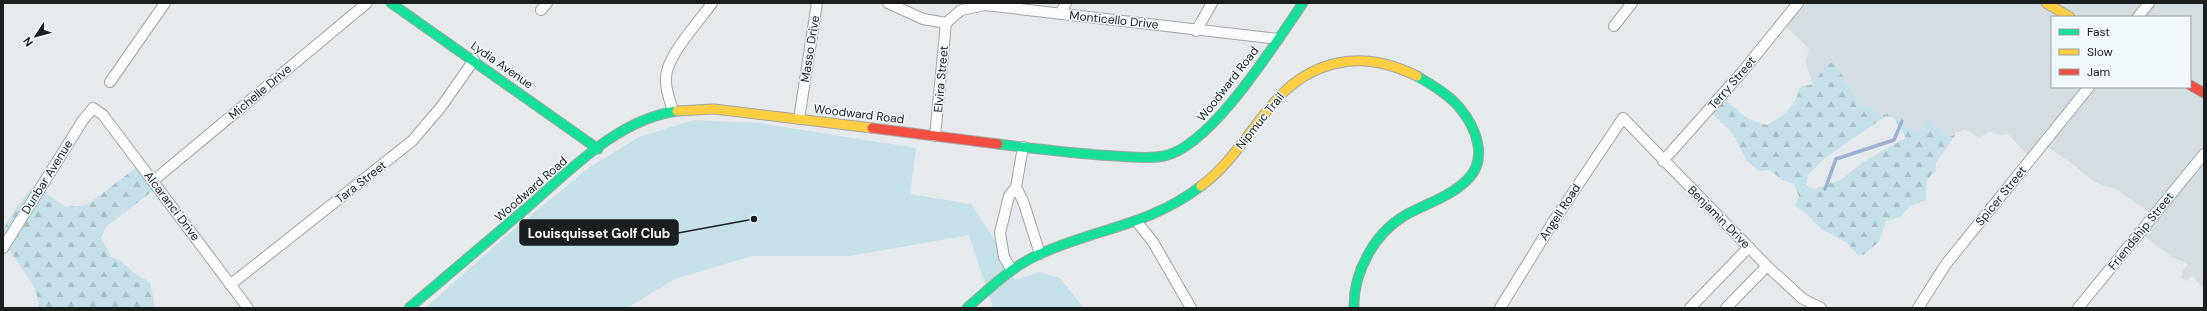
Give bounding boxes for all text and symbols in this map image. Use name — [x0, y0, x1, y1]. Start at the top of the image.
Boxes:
street label: Monticello Drive — [1069, 7, 1159, 33]
street label: Masso Drive — [797, 14, 823, 84]
north arrow — [16, 16, 56, 56]
legend — [2051, 16, 2191, 88]
text: Fast — [2087, 24, 2110, 40]
text: N — [20, 35, 36, 49]
street label: Lydia Avenue — [468, 38, 536, 92]
street label: Woodward Road — [1194, 43, 1262, 125]
text: Slow — [2087, 44, 2113, 60]
street label: Elvira Street — [930, 45, 952, 113]
street label: Terry Street — [1705, 53, 1760, 113]
street label: Michelle Drive — [225, 61, 295, 123]
text: Jam — [2087, 64, 2110, 80]
street label: Nipmuc Trail — [1232, 89, 1288, 153]
street label: Woodward Road — [813, 101, 905, 127]
street label: Dunbar Avenue — [18, 137, 76, 217]
street label: Woodward Road — [491, 153, 571, 225]
street label: Tara Street — [332, 157, 390, 207]
street label: Spicer Street — [1972, 163, 2030, 229]
street label: Alcaranci Drive — [141, 168, 204, 244]
street label: Angell Road — [1536, 181, 1584, 243]
street label: Benjamin Drive — [1684, 182, 1754, 252]
street label: Friendship Street — [2105, 189, 2177, 273]
callout: Louisquisset Golf Club — [520, 220, 678, 245]
text: Louisquisset Golf Club — [528, 225, 670, 242]

